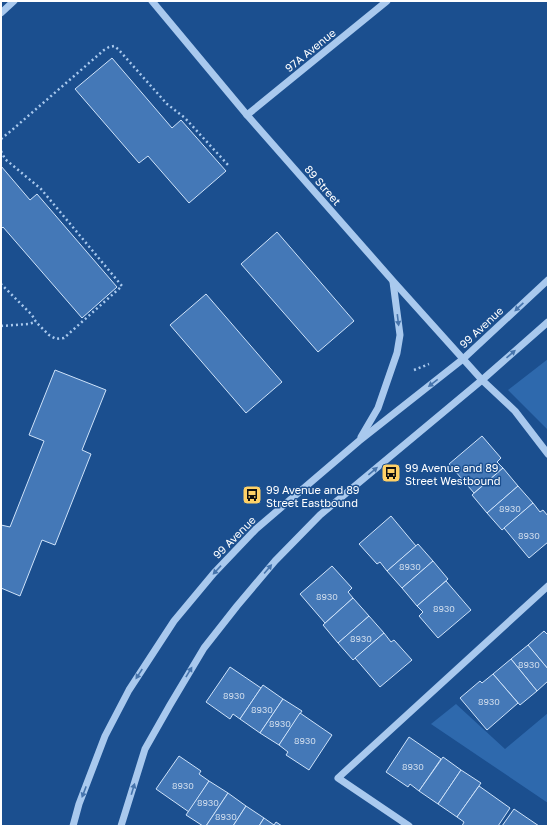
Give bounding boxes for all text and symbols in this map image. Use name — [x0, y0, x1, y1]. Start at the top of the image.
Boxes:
street label: 97A Avenue — [282, 26, 338, 74]
street label: 89 Street — [302, 162, 344, 208]
one-way arrow — [514, 302, 525, 311]
street label: 99 Avenue — [456, 304, 506, 350]
one-way arrow — [395, 314, 401, 326]
one-way arrow — [507, 350, 516, 359]
one-way arrow — [427, 378, 438, 387]
place label: 99 Avenue and 89 Street Westbound — [405, 461, 501, 487]
bus stop icon: 99 Avenue and 89 Street Westbound — [380, 462, 402, 484]
one-way arrow — [367, 467, 378, 476]
place label: 99 Avenue and 89 Street Eastbound — [266, 483, 360, 509]
bus stop icon: 99 Avenue and 89 Street Eastbound — [241, 484, 263, 506]
house number: 8930 — [499, 503, 521, 514]
street label: 99 Avenue — [210, 513, 258, 561]
house number: 8930 — [518, 530, 540, 541]
house number: 8930 — [399, 561, 421, 572]
one-way arrow — [263, 564, 272, 575]
one-way arrow — [213, 566, 222, 575]
house number: 8930 — [316, 591, 338, 602]
house number: 8930 — [433, 603, 455, 614]
house number: 8930 — [350, 633, 372, 644]
house number: 8930 — [518, 659, 540, 670]
one-way arrow — [185, 667, 193, 677]
one-way arrow — [135, 669, 143, 680]
house number: 8930 — [223, 690, 245, 701]
house number: 8930 — [478, 696, 500, 707]
house number: 8930 — [251, 704, 273, 715]
house number: 8930 — [269, 718, 291, 729]
house number: 8930 — [294, 735, 316, 746]
house number: 8930 — [402, 761, 424, 772]
house number: 8930 — [172, 780, 194, 791]
one-way arrow — [130, 782, 136, 794]
one-way arrow — [80, 786, 86, 798]
house number: 8930 — [197, 797, 219, 808]
house number: 8930 — [215, 811, 237, 822]

